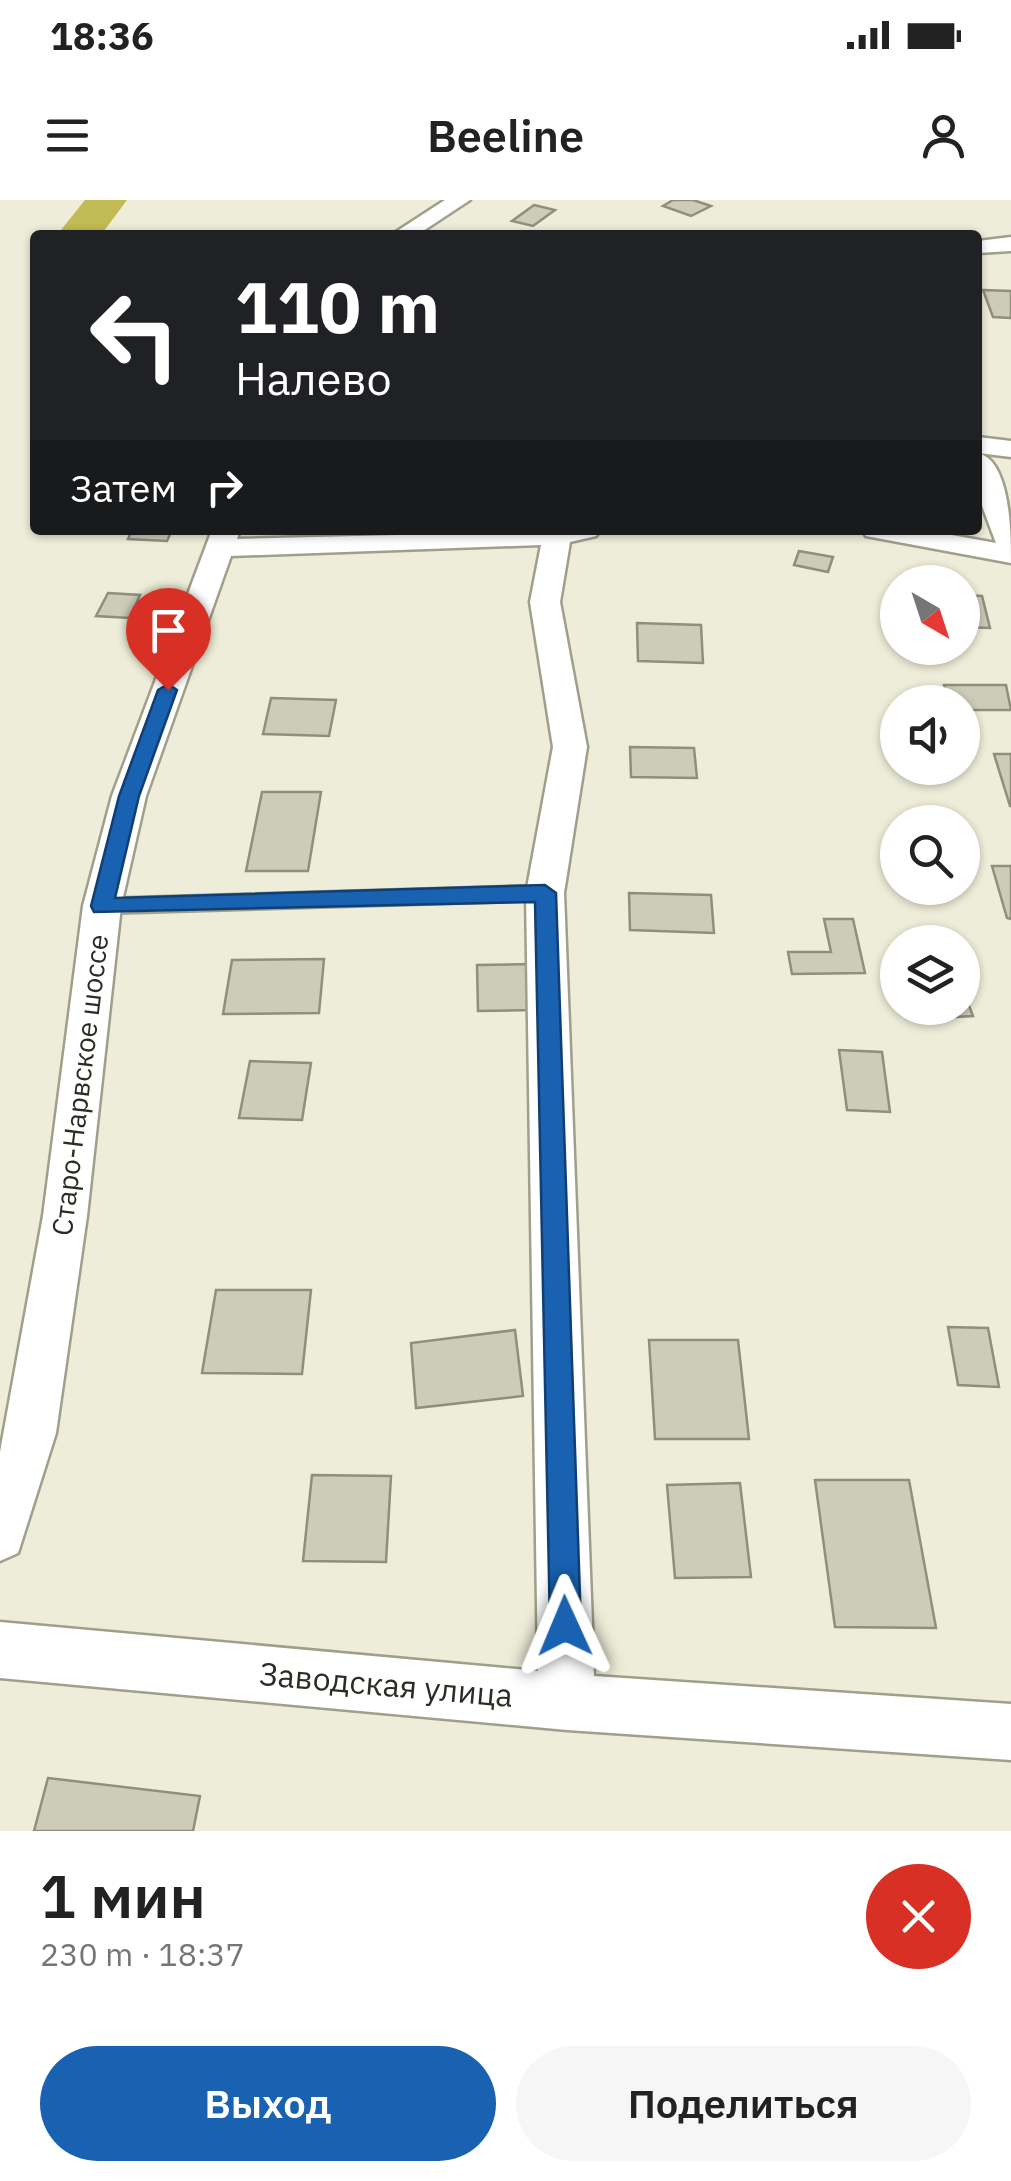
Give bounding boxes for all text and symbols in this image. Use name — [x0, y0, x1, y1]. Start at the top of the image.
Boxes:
text: 18:36 — [50, 11, 154, 60]
text: Beeline — [427, 106, 584, 164]
icon: menu — [40, 108, 95, 163]
icon: person — [916, 108, 971, 163]
text: 110 m — [235, 261, 440, 352]
icon: left — [70, 270, 200, 400]
text: Налево — [235, 349, 392, 407]
icon: right — [197, 460, 252, 515]
text: Затем — [70, 463, 177, 512]
north arrow — [880, 565, 980, 665]
map controls — [880, 565, 980, 1025]
pin — [126, 588, 211, 691]
icon: arrive — [141, 603, 196, 658]
button: sound — [880, 685, 980, 785]
button: search — [880, 805, 980, 905]
button: layers — [880, 925, 980, 1025]
street label: Старо-Нарвское шоссе — [43, 932, 116, 1238]
position arrow — [513, 1574, 617, 1678]
street label: Заводская улица — [257, 1652, 515, 1716]
text: 1 мин — [40, 1856, 206, 1935]
button: close — [866, 1864, 971, 1969]
text: 230 m · 18:37 — [40, 1933, 245, 1975]
button: Выход — [40, 2046, 496, 2161]
button: Поделиться — [516, 2046, 971, 2161]

